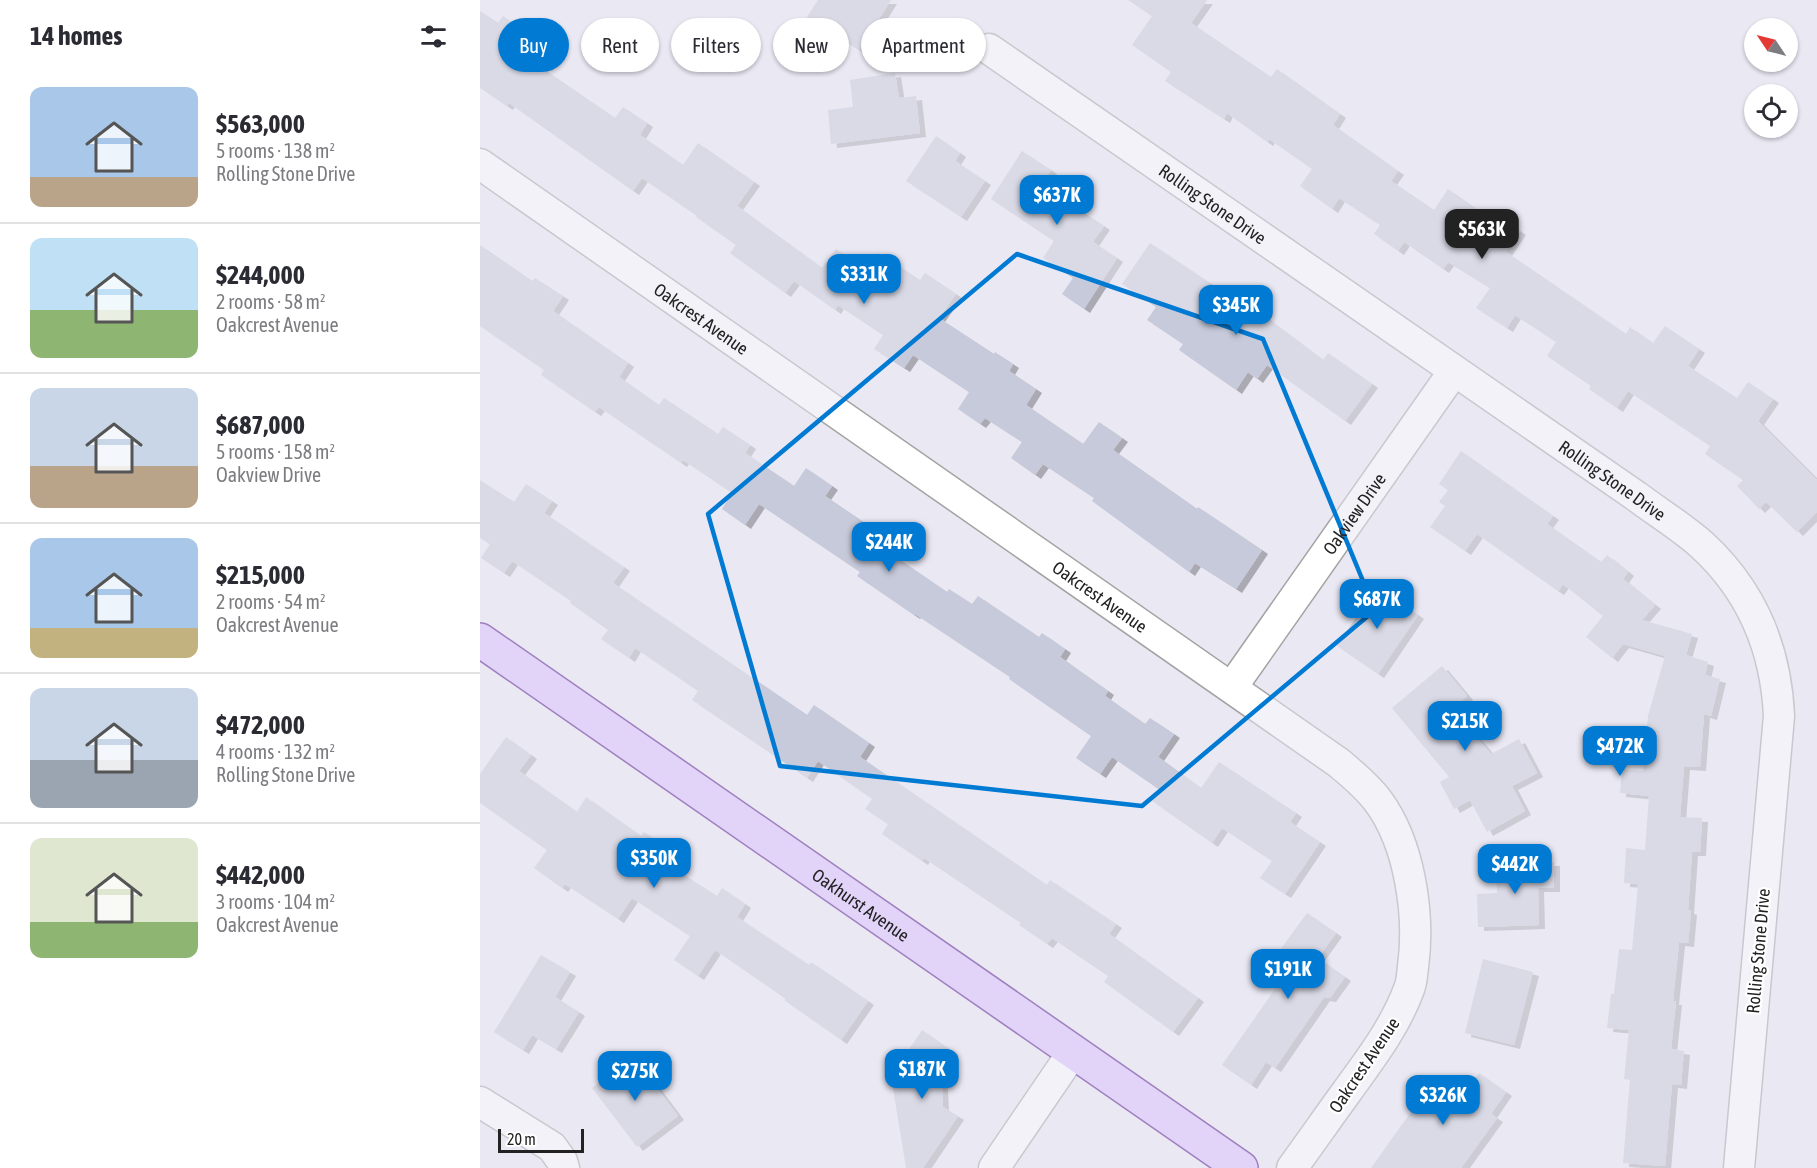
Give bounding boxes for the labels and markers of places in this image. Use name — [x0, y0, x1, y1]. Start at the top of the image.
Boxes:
pin: $637K — [1015, 175, 1099, 226]
pin: $563K — [1440, 209, 1524, 260]
pin: $331K — [822, 254, 906, 305]
pin: $345K — [1194, 285, 1278, 336]
pin: $244K — [847, 522, 931, 573]
pin: $687K — [1335, 579, 1419, 630]
pin: $215K — [1423, 701, 1507, 752]
pin: $472K — [1578, 726, 1662, 777]
pin: $350K — [612, 838, 696, 889]
pin: $442K — [1473, 844, 1557, 895]
pin: $191K — [1246, 949, 1330, 1000]
pin: $187K — [880, 1049, 964, 1100]
pin: $275K — [593, 1051, 677, 1102]
pin: $326K — [1401, 1075, 1485, 1126]

